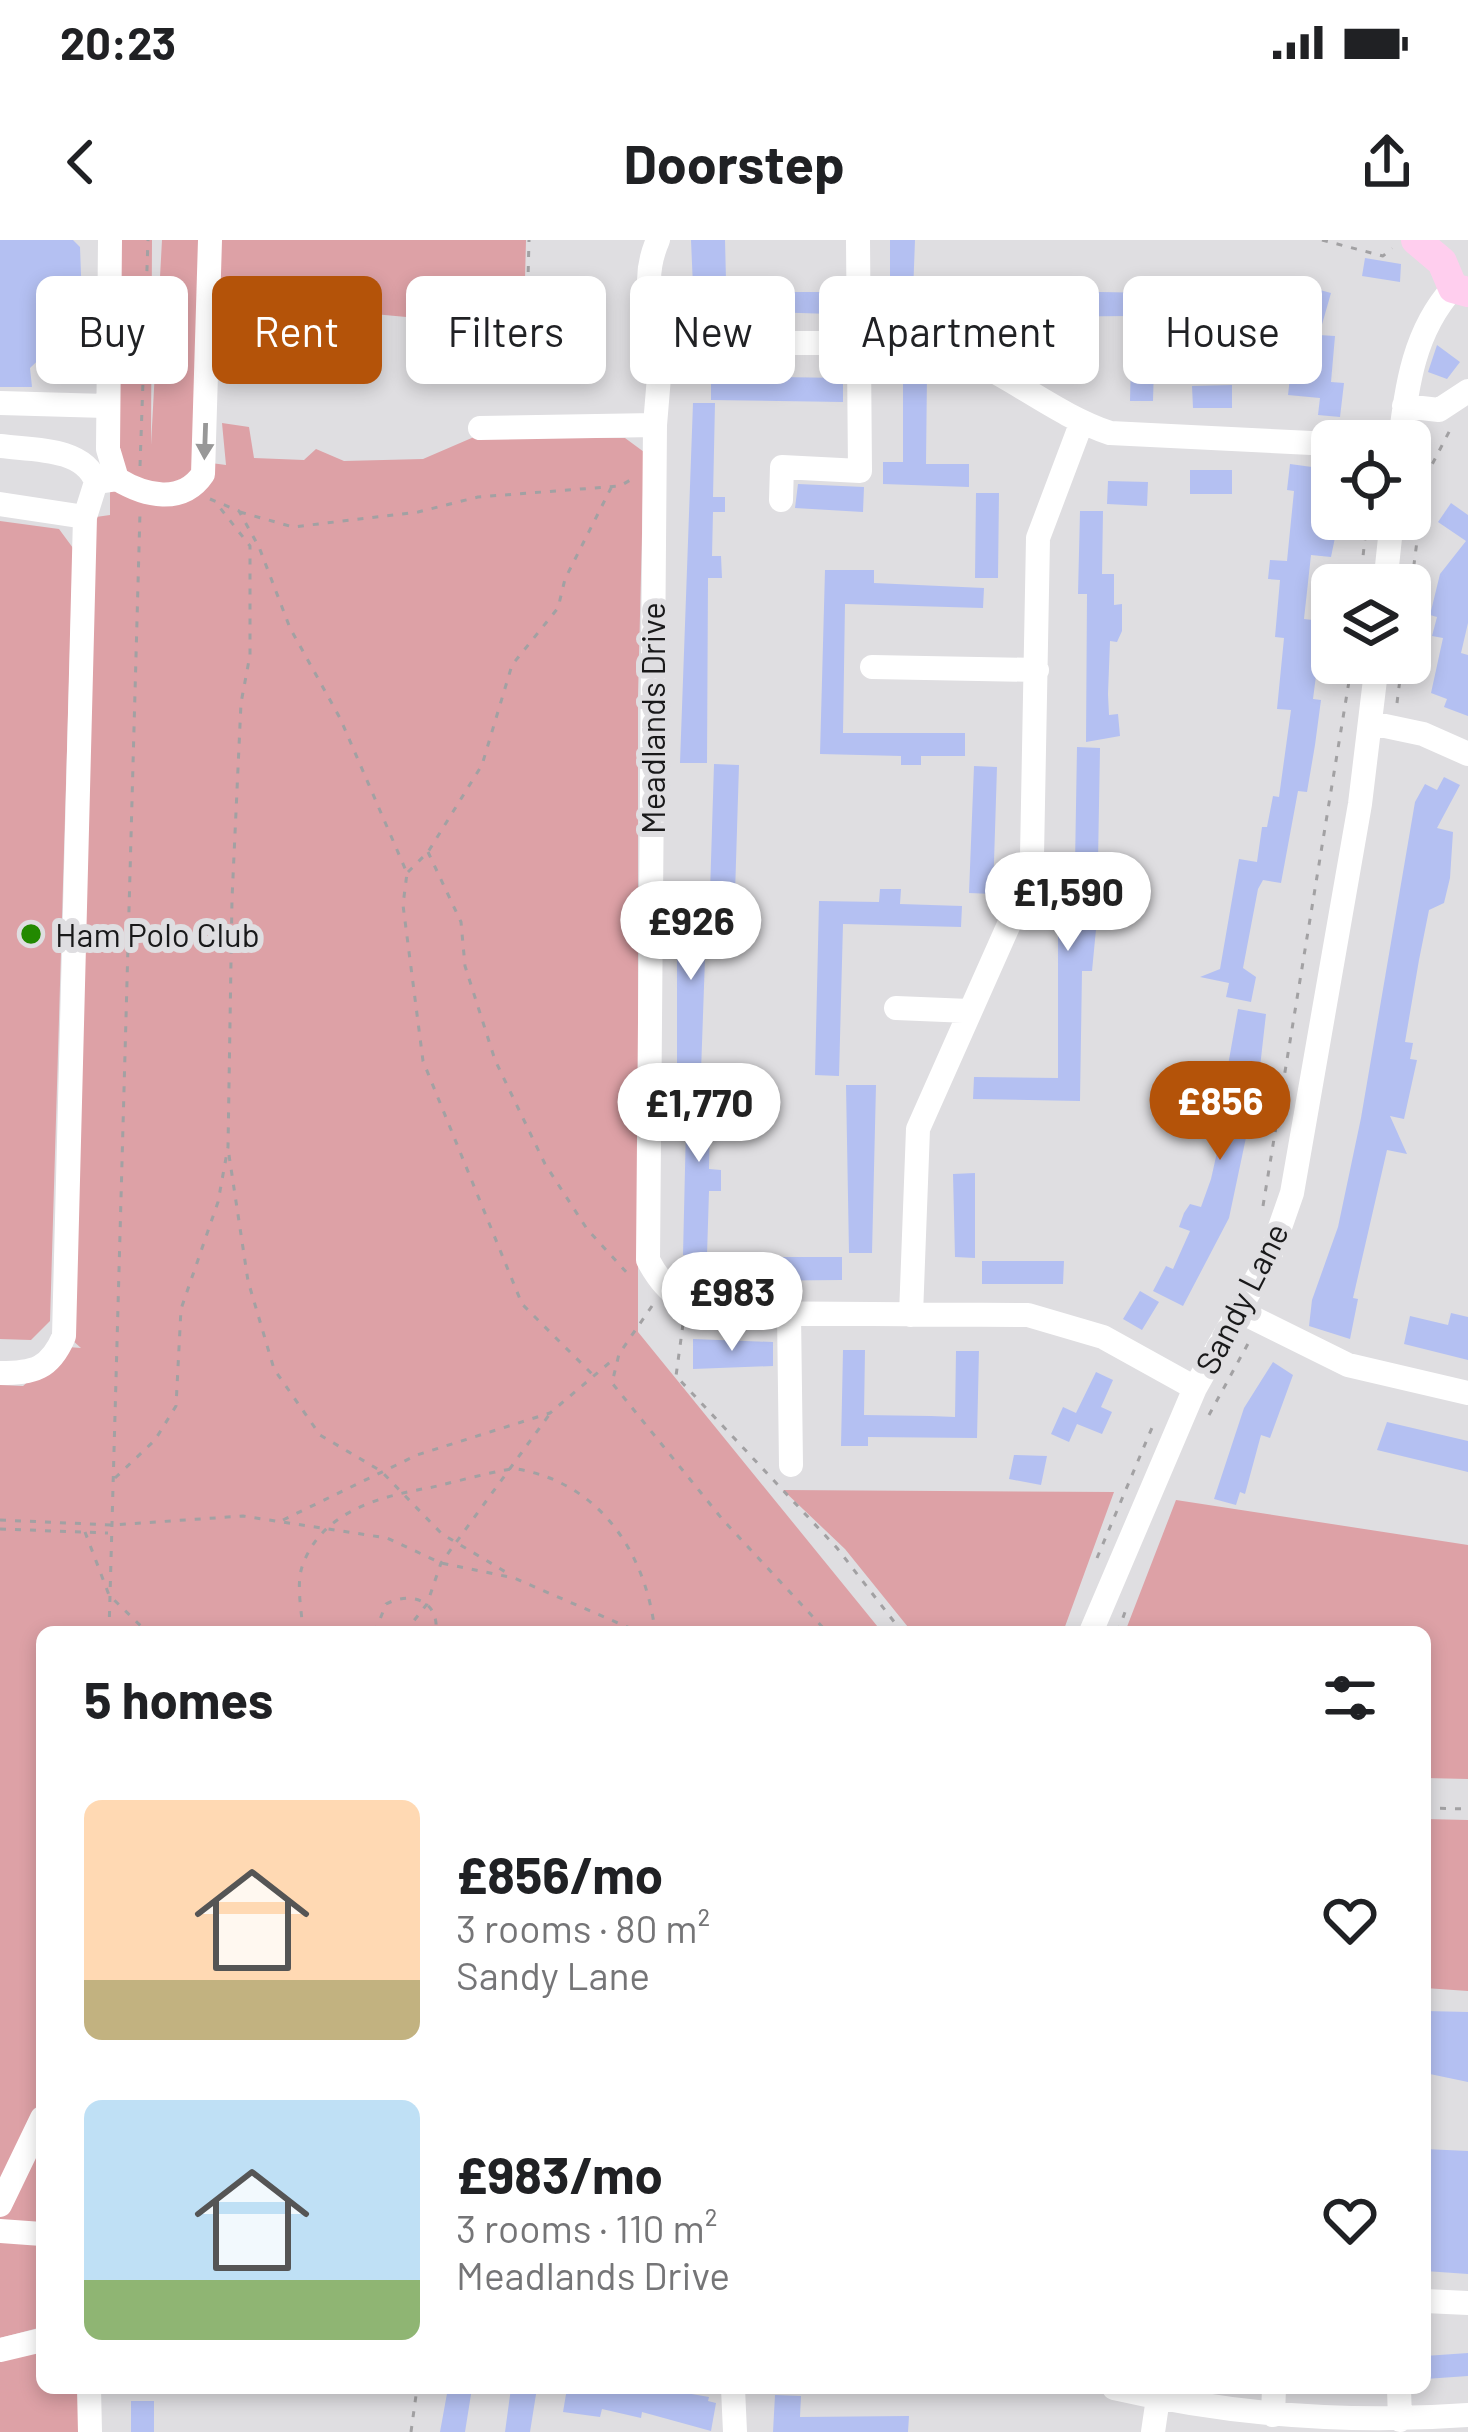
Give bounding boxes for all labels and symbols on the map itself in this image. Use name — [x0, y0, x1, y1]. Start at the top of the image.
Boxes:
one-way arrow — [195, 423, 214, 461]
street label: Meadlands Drive — [632, 602, 672, 834]
pin: £1,590 — [970, 852, 1166, 954]
pin: £926 — [620, 881, 762, 983]
place label: Ham Polo Club — [55, 914, 260, 954]
marker: Ham Polo Club — [18, 921, 44, 947]
pin: £856 — [1149, 1061, 1291, 1163]
pin: £1,770 — [601, 1063, 797, 1165]
street label: Sandy Lane — [1186, 1216, 1296, 1380]
pin: £983 — [661, 1252, 803, 1354]

